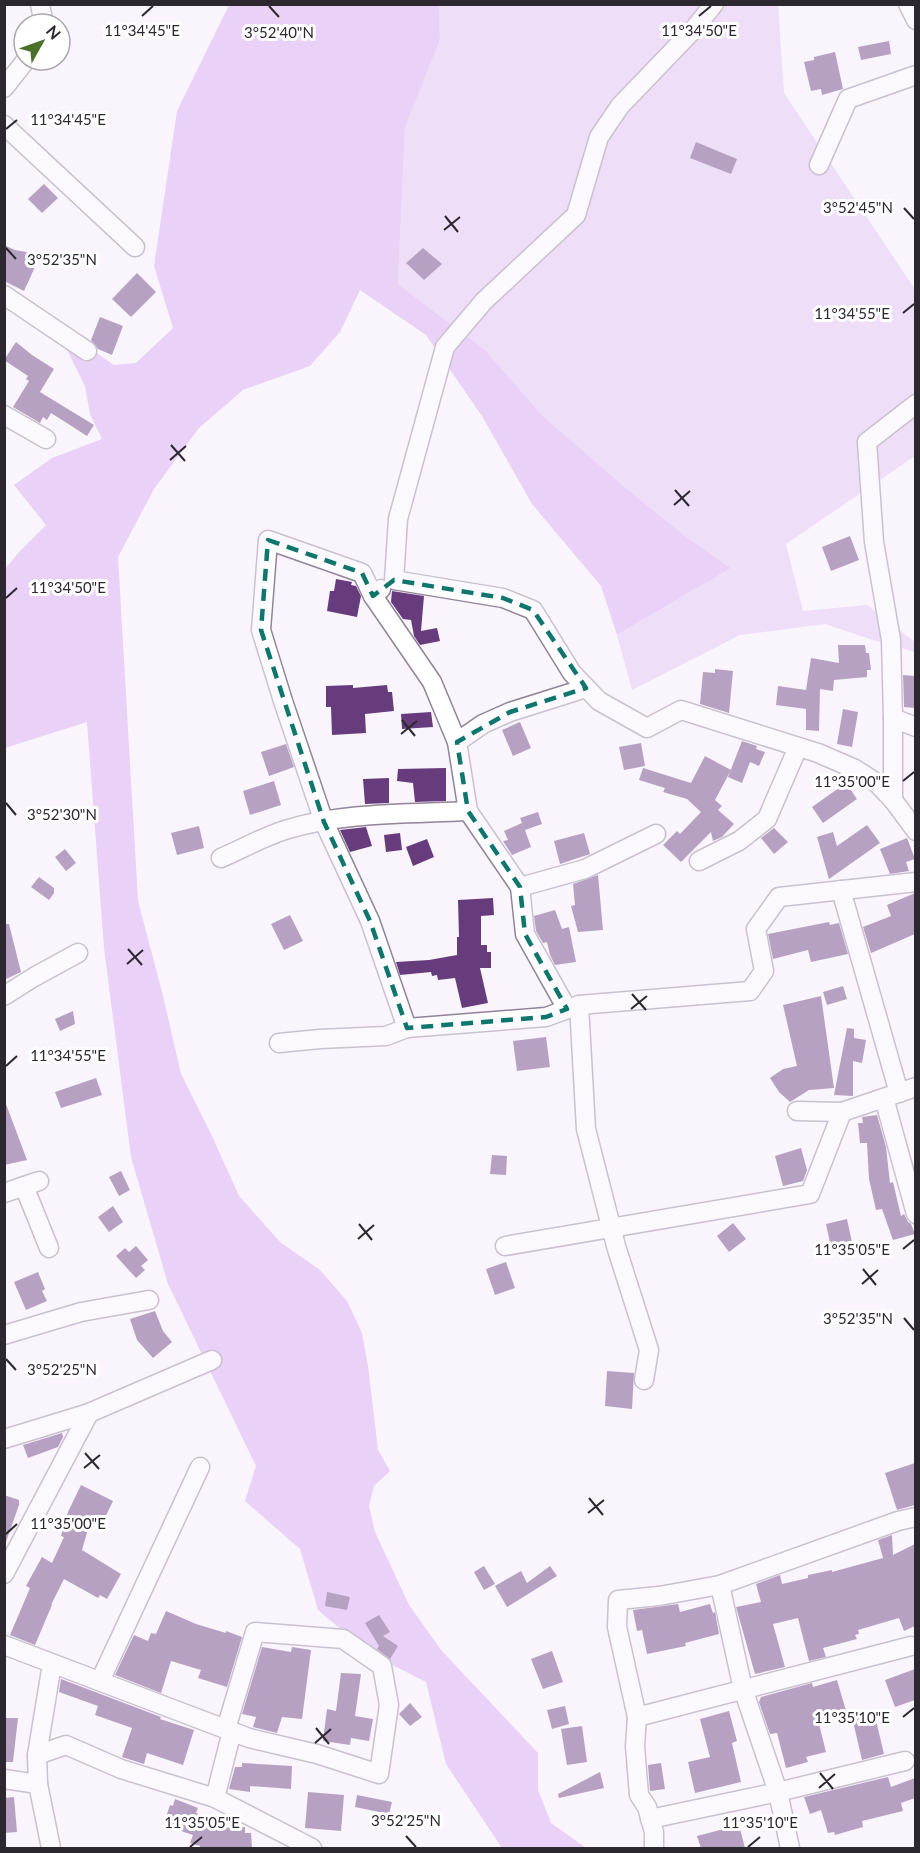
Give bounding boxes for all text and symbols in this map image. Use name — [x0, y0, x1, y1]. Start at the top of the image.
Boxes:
north arrow — [12, 12, 72, 72]
text: N — [43, 21, 65, 43]
text: 11°34'45"E — [104, 21, 180, 39]
text: 11°34'50"E — [661, 21, 737, 39]
text: 3°52'40"N — [244, 23, 314, 41]
text: 11°34'45"E — [30, 110, 106, 128]
text: 3°52'45"N — [823, 198, 893, 216]
text: 3°52'35"N — [27, 250, 97, 268]
text: 11°34'55"E — [814, 304, 890, 322]
text: 11°34'50"E — [30, 578, 106, 596]
text: 11°35'00"E — [814, 772, 890, 790]
text: 3°52'30"N — [27, 805, 97, 823]
text: 11°34'55"E — [30, 1046, 106, 1064]
text: 11°35'05"E — [814, 1240, 890, 1258]
text: 3°52'35"N — [823, 1309, 893, 1327]
text: 3°52'25"N — [27, 1360, 97, 1378]
text: 11°35'00"E — [30, 1514, 106, 1532]
text: 11°35'10"E — [814, 1708, 890, 1726]
text: 3°52'25"N — [371, 1811, 441, 1829]
text: 11°35'05"E — [164, 1813, 240, 1831]
text: 11°35'10"E — [722, 1813, 798, 1831]

